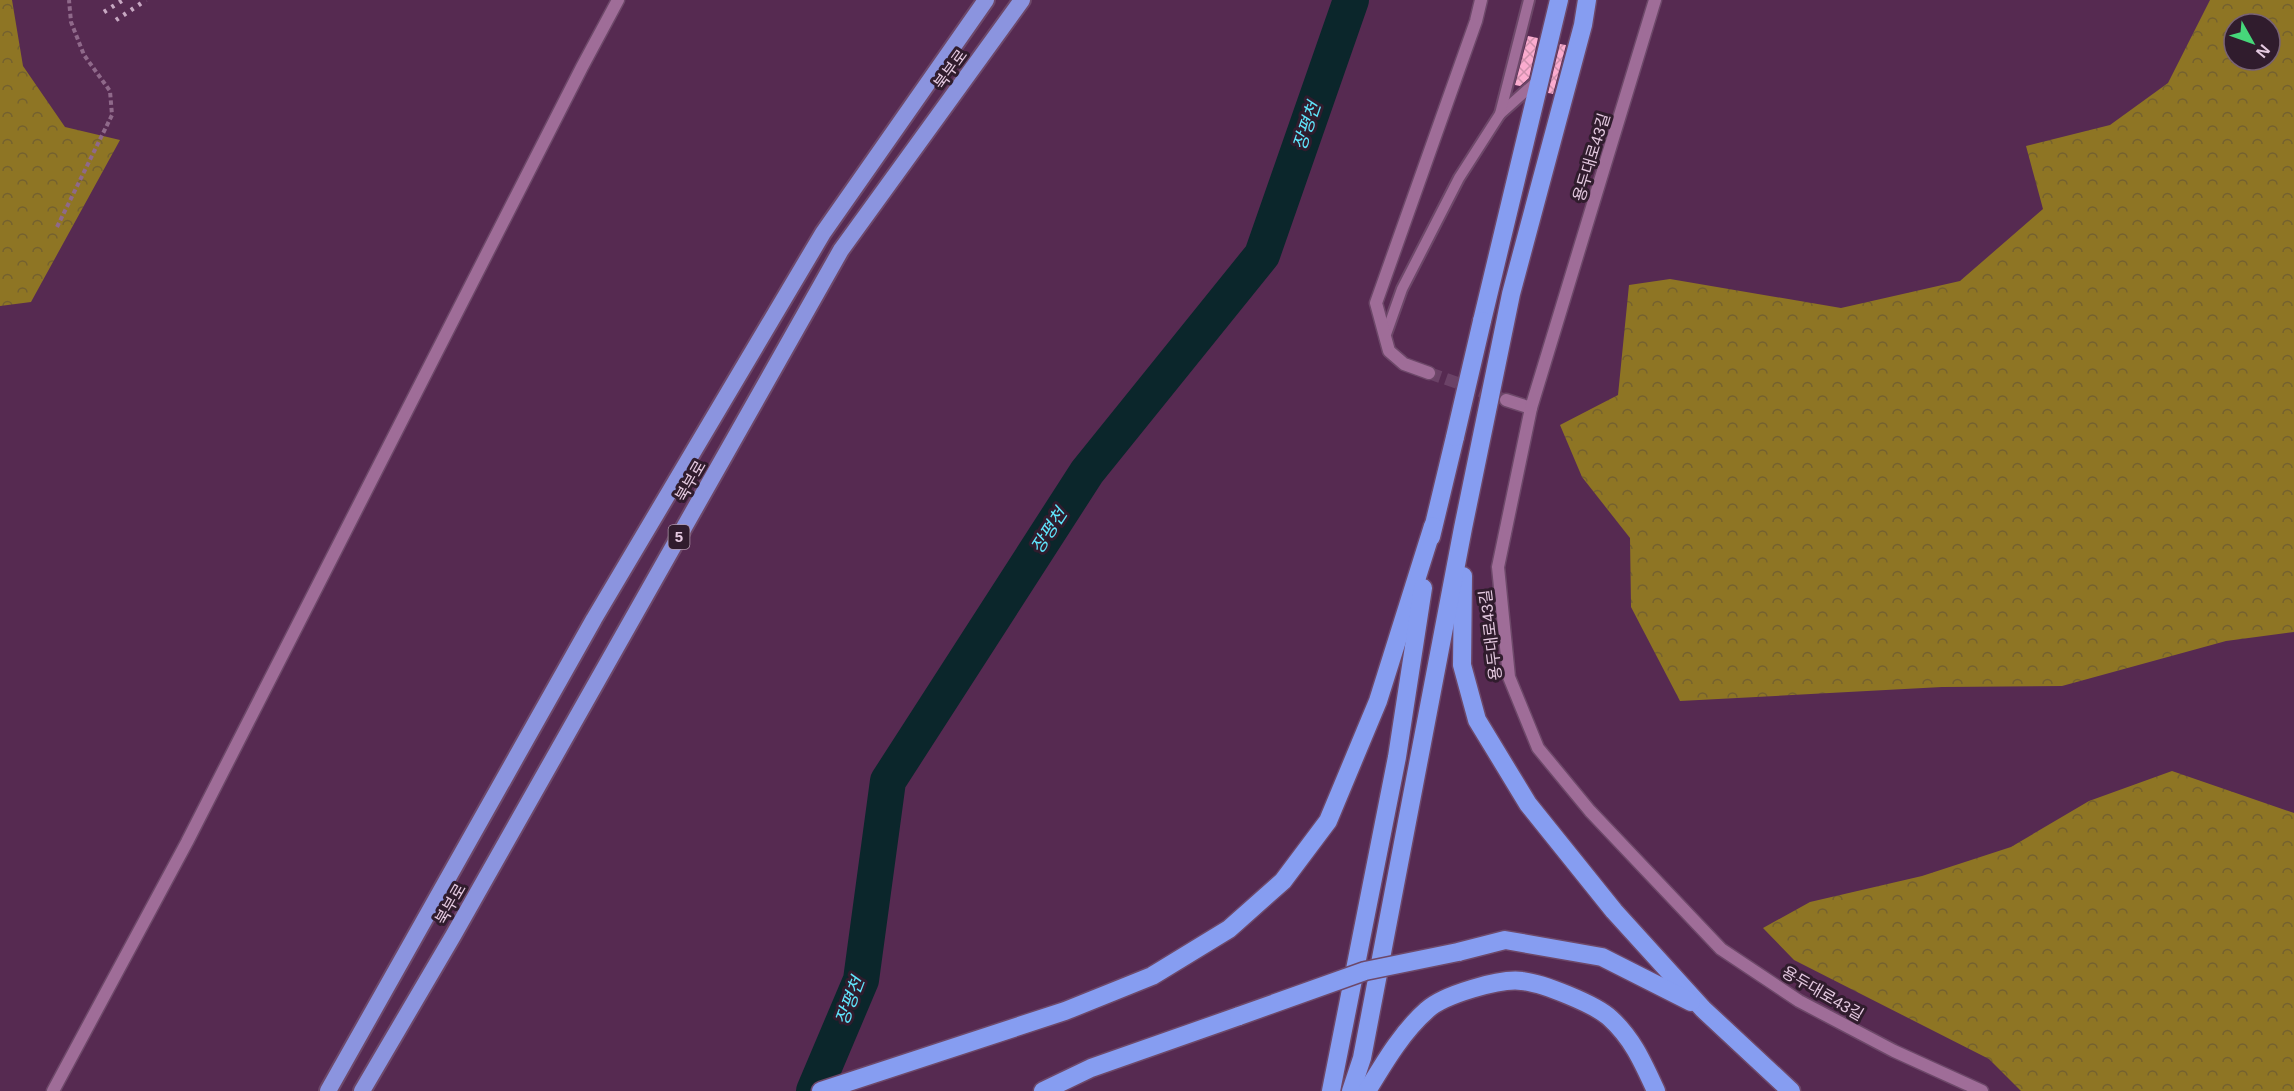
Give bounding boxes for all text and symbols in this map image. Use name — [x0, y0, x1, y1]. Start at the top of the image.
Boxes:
north arrow — [2222, 12, 2282, 72]
text: N — [2253, 41, 2273, 61]
street label: 북부로 — [931, 46, 970, 92]
water label: 장평천 — [1289, 97, 1325, 153]
street label: 용두대로43길 — [1570, 111, 1613, 203]
street label: 북부로 — [672, 458, 709, 505]
water label: 장평천 — [1027, 503, 1072, 557]
road number: 5 — [668, 525, 690, 549]
street label: 용두대로43길 — [1476, 589, 1505, 681]
street label: 북부로 — [432, 881, 469, 928]
street label: 용두대로43길 — [1779, 963, 1867, 1024]
water label: 장평천 — [832, 972, 869, 1028]

